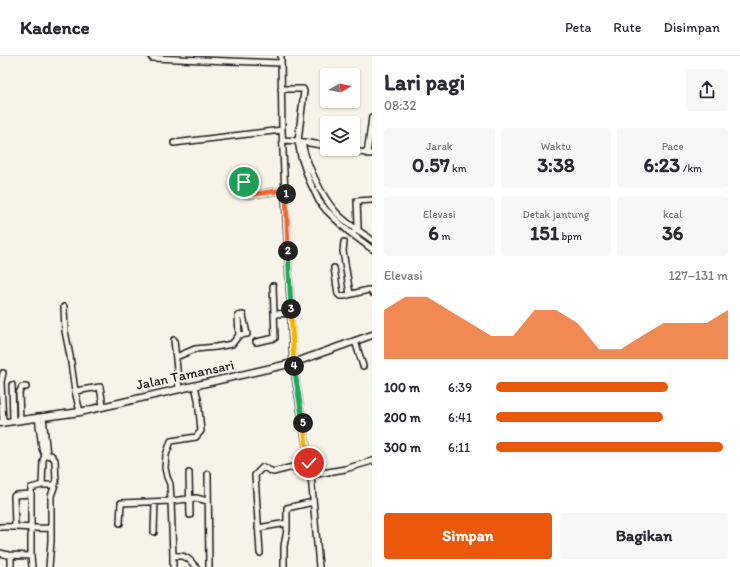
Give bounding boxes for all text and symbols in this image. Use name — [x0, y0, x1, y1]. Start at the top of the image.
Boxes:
text: Kadence — [20, 16, 90, 39]
text: Peta — [565, 19, 591, 36]
text: Rute — [613, 19, 641, 36]
text: Disimpan — [663, 19, 720, 36]
north arrow — [320, 68, 360, 108]
map controls — [320, 68, 360, 156]
text: Lari pagi — [384, 69, 465, 96]
button: share — [686, 69, 728, 111]
text: 08:32 — [384, 98, 416, 113]
button: layers — [320, 116, 360, 156]
text: Jarak — [426, 140, 452, 153]
text: Waktu — [541, 140, 571, 153]
text: Pace — [662, 140, 684, 153]
text: 0.57 — [412, 153, 450, 177]
text: 3:38 — [537, 153, 575, 177]
text: 6:23 — [643, 153, 680, 177]
text: km — [450, 162, 467, 175]
text: /km — [680, 162, 702, 175]
pin — [227, 165, 261, 199]
icon: arrive — [233, 171, 255, 193]
pin: 1 — [276, 184, 296, 204]
text: 1 — [283, 187, 289, 200]
text: Elevasi — [423, 208, 456, 221]
text: Detak jantung — [523, 208, 589, 221]
text: kcal — [663, 208, 682, 221]
text: 6 — [428, 221, 439, 245]
text: 151 — [530, 221, 559, 245]
text: 36 — [662, 221, 683, 245]
text: m — [439, 230, 450, 243]
text: bpm — [559, 230, 582, 243]
pin: 2 — [278, 241, 298, 261]
text: 2 — [285, 244, 291, 257]
text: Elevasi — [384, 268, 423, 283]
text: 127–131 m — [668, 268, 728, 283]
pin: 3 — [281, 299, 301, 319]
text: 3 — [288, 302, 294, 315]
street label: Jalan Tamansari — [135, 356, 235, 394]
pin: 4 — [284, 356, 304, 376]
text: 4 — [291, 359, 297, 372]
text: 100 m — [384, 380, 420, 395]
text: 6:39 — [448, 380, 472, 395]
text: 200 m — [384, 410, 421, 425]
text: 6:41 — [448, 410, 472, 425]
pin: 5 — [293, 413, 313, 433]
text: 5 — [300, 416, 306, 429]
text: 300 m — [384, 440, 421, 455]
text: 6:11 — [448, 440, 470, 455]
pin — [292, 446, 326, 480]
icon: check — [298, 452, 320, 474]
button: Simpan — [384, 513, 552, 559]
button: Bagikan — [560, 513, 728, 559]

